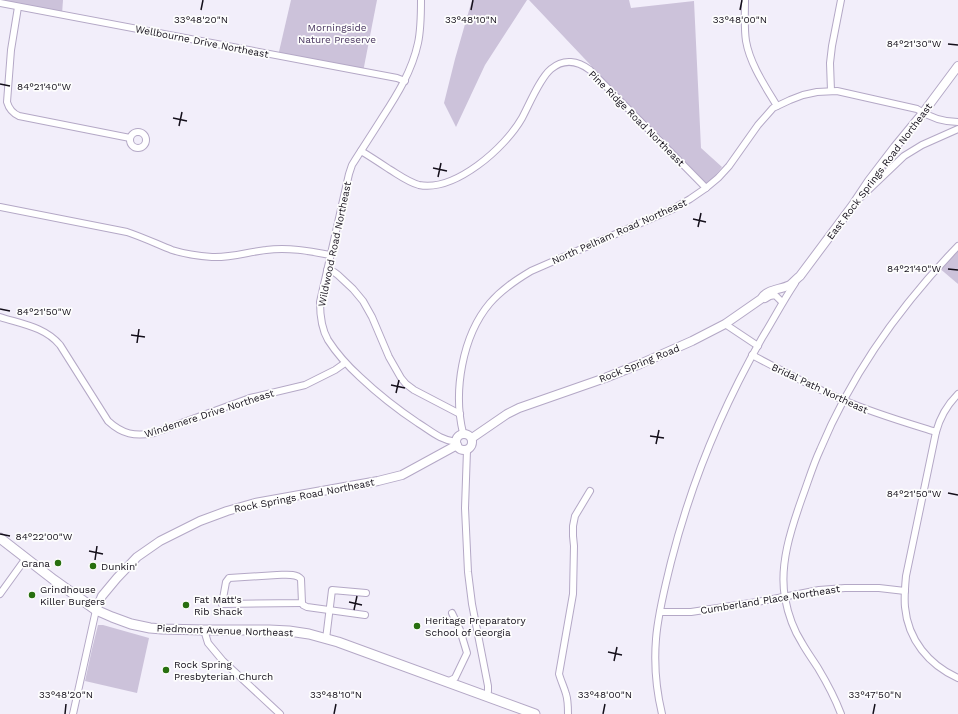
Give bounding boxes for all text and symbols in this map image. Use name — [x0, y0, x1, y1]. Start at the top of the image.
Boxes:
text: 33°48'20"N — [174, 14, 228, 25]
text: 33°48'10"N — [445, 14, 497, 25]
text: 33°48'00"N — [713, 14, 767, 25]
park label: Morningside Nature Preserve — [298, 22, 376, 45]
street label: Wellbourne Drive Northeast — [134, 23, 270, 60]
text: 84°21'30"W — [887, 38, 942, 49]
street label: Pine Ridge Road Northeast — [587, 68, 687, 169]
text: 84°21'40"W — [17, 81, 71, 92]
street label: East Rock Springs Road Northeast — [825, 100, 935, 242]
street label: Wildwood Road Northeast — [316, 180, 353, 308]
street label: North Pelham Road Northeast — [550, 196, 689, 266]
text: 84°21'40"W — [887, 263, 941, 274]
text: 84°21'50"W — [17, 306, 72, 317]
street label: Rock Spring Road — [597, 342, 681, 385]
street label: Bridal Path Northeast — [770, 361, 870, 416]
street label: Windemere Drive Northeast — [143, 387, 276, 440]
street label: Rock Springs Road Northeast — [233, 476, 376, 514]
text: 84°21'50"W — [887, 488, 942, 499]
text: 84°22'00"W — [16, 531, 73, 542]
place label: Grana — [21, 558, 50, 569]
marker: Grana — [53, 558, 63, 568]
marker: Dunkin' — [88, 561, 98, 571]
place label: Dunkin' — [101, 561, 137, 572]
street label: Cumberland Place Northeast — [699, 583, 841, 616]
place label: Grindhouse Killer Burgers — [40, 584, 105, 607]
marker: Grindhouse Killer Burgers — [27, 590, 37, 600]
place label: Fat Matt's Rib Shack — [194, 594, 243, 617]
marker: Fat Matt's Rib Shack — [181, 600, 191, 610]
place label: Heritage Preparatory School of Georgia — [425, 615, 527, 638]
marker: Heritage Preparatory School of Georgia — [412, 621, 422, 631]
street label: Piedmont Avenue Northeast — [156, 623, 294, 638]
place label: Rock Spring Presbyterian Church — [174, 659, 273, 682]
marker: Rock Spring Presbyterian Church — [161, 665, 171, 675]
text: 33°48'20"N — [39, 689, 93, 700]
text: 33°48'10"N — [310, 689, 362, 700]
text: 33°48'00"N — [578, 689, 632, 700]
text: 33°47'50"N — [849, 689, 901, 700]

